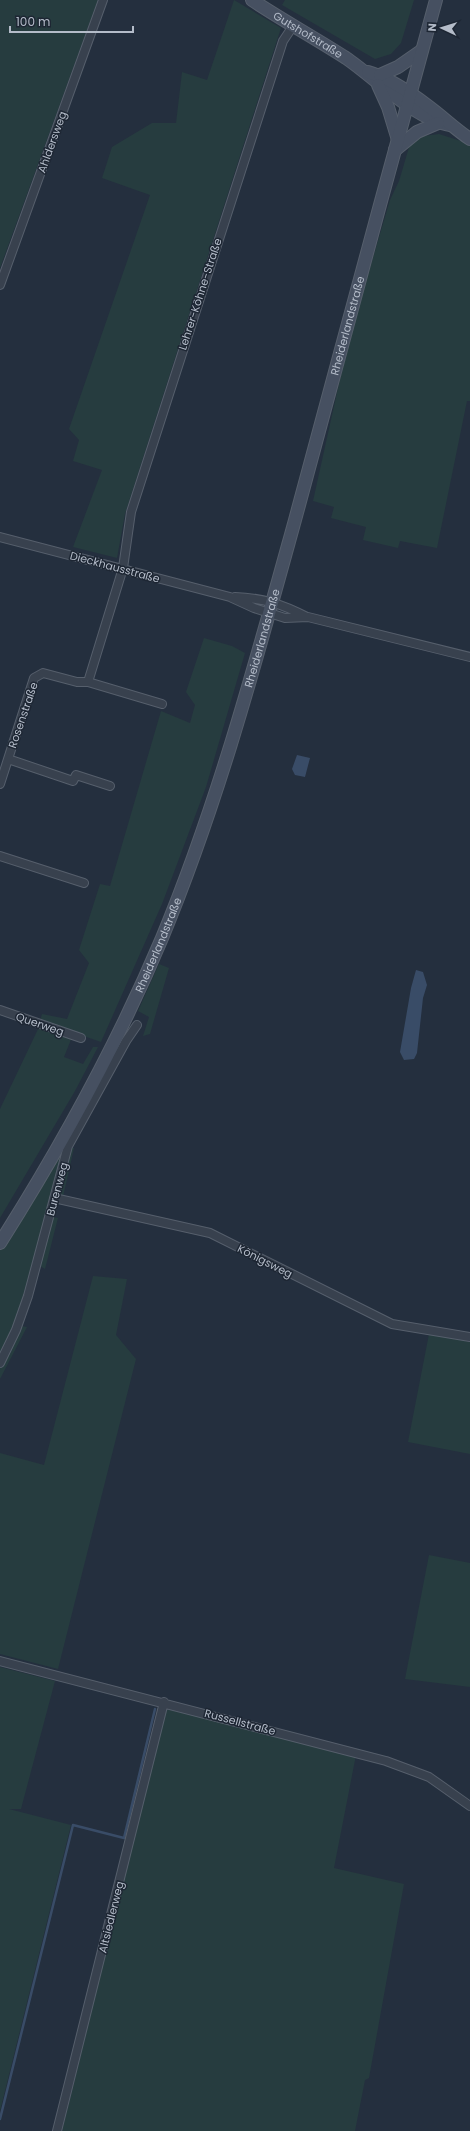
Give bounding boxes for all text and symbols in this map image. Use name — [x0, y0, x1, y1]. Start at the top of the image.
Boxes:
scale bar — [10, 8, 133, 34]
street label: Gutshofstraße — [270, 8, 346, 62]
north arrow — [422, 8, 462, 48]
text: 100 m — [16, 13, 50, 30]
text: N — [424, 23, 440, 32]
street label: Ahldersweg — [33, 109, 71, 175]
street label: Lehrer-Köhne-Straße — [174, 236, 226, 352]
street label: Rheiderlandstraße — [326, 274, 368, 377]
street label: Dieckhausstraße — [68, 547, 162, 587]
street label: Rheiderlandstraße — [240, 587, 284, 689]
street label: Rosenstraße — [4, 680, 42, 750]
street label: Rheiderlandstraße — [131, 895, 186, 995]
street label: Querweg — [14, 1008, 66, 1040]
street label: Burenweg — [42, 1160, 72, 1218]
street label: Königsweg — [235, 1240, 295, 1282]
street label: Russellstraße — [203, 1705, 278, 1739]
street label: Altsiedlerweg — [94, 1879, 128, 1955]

